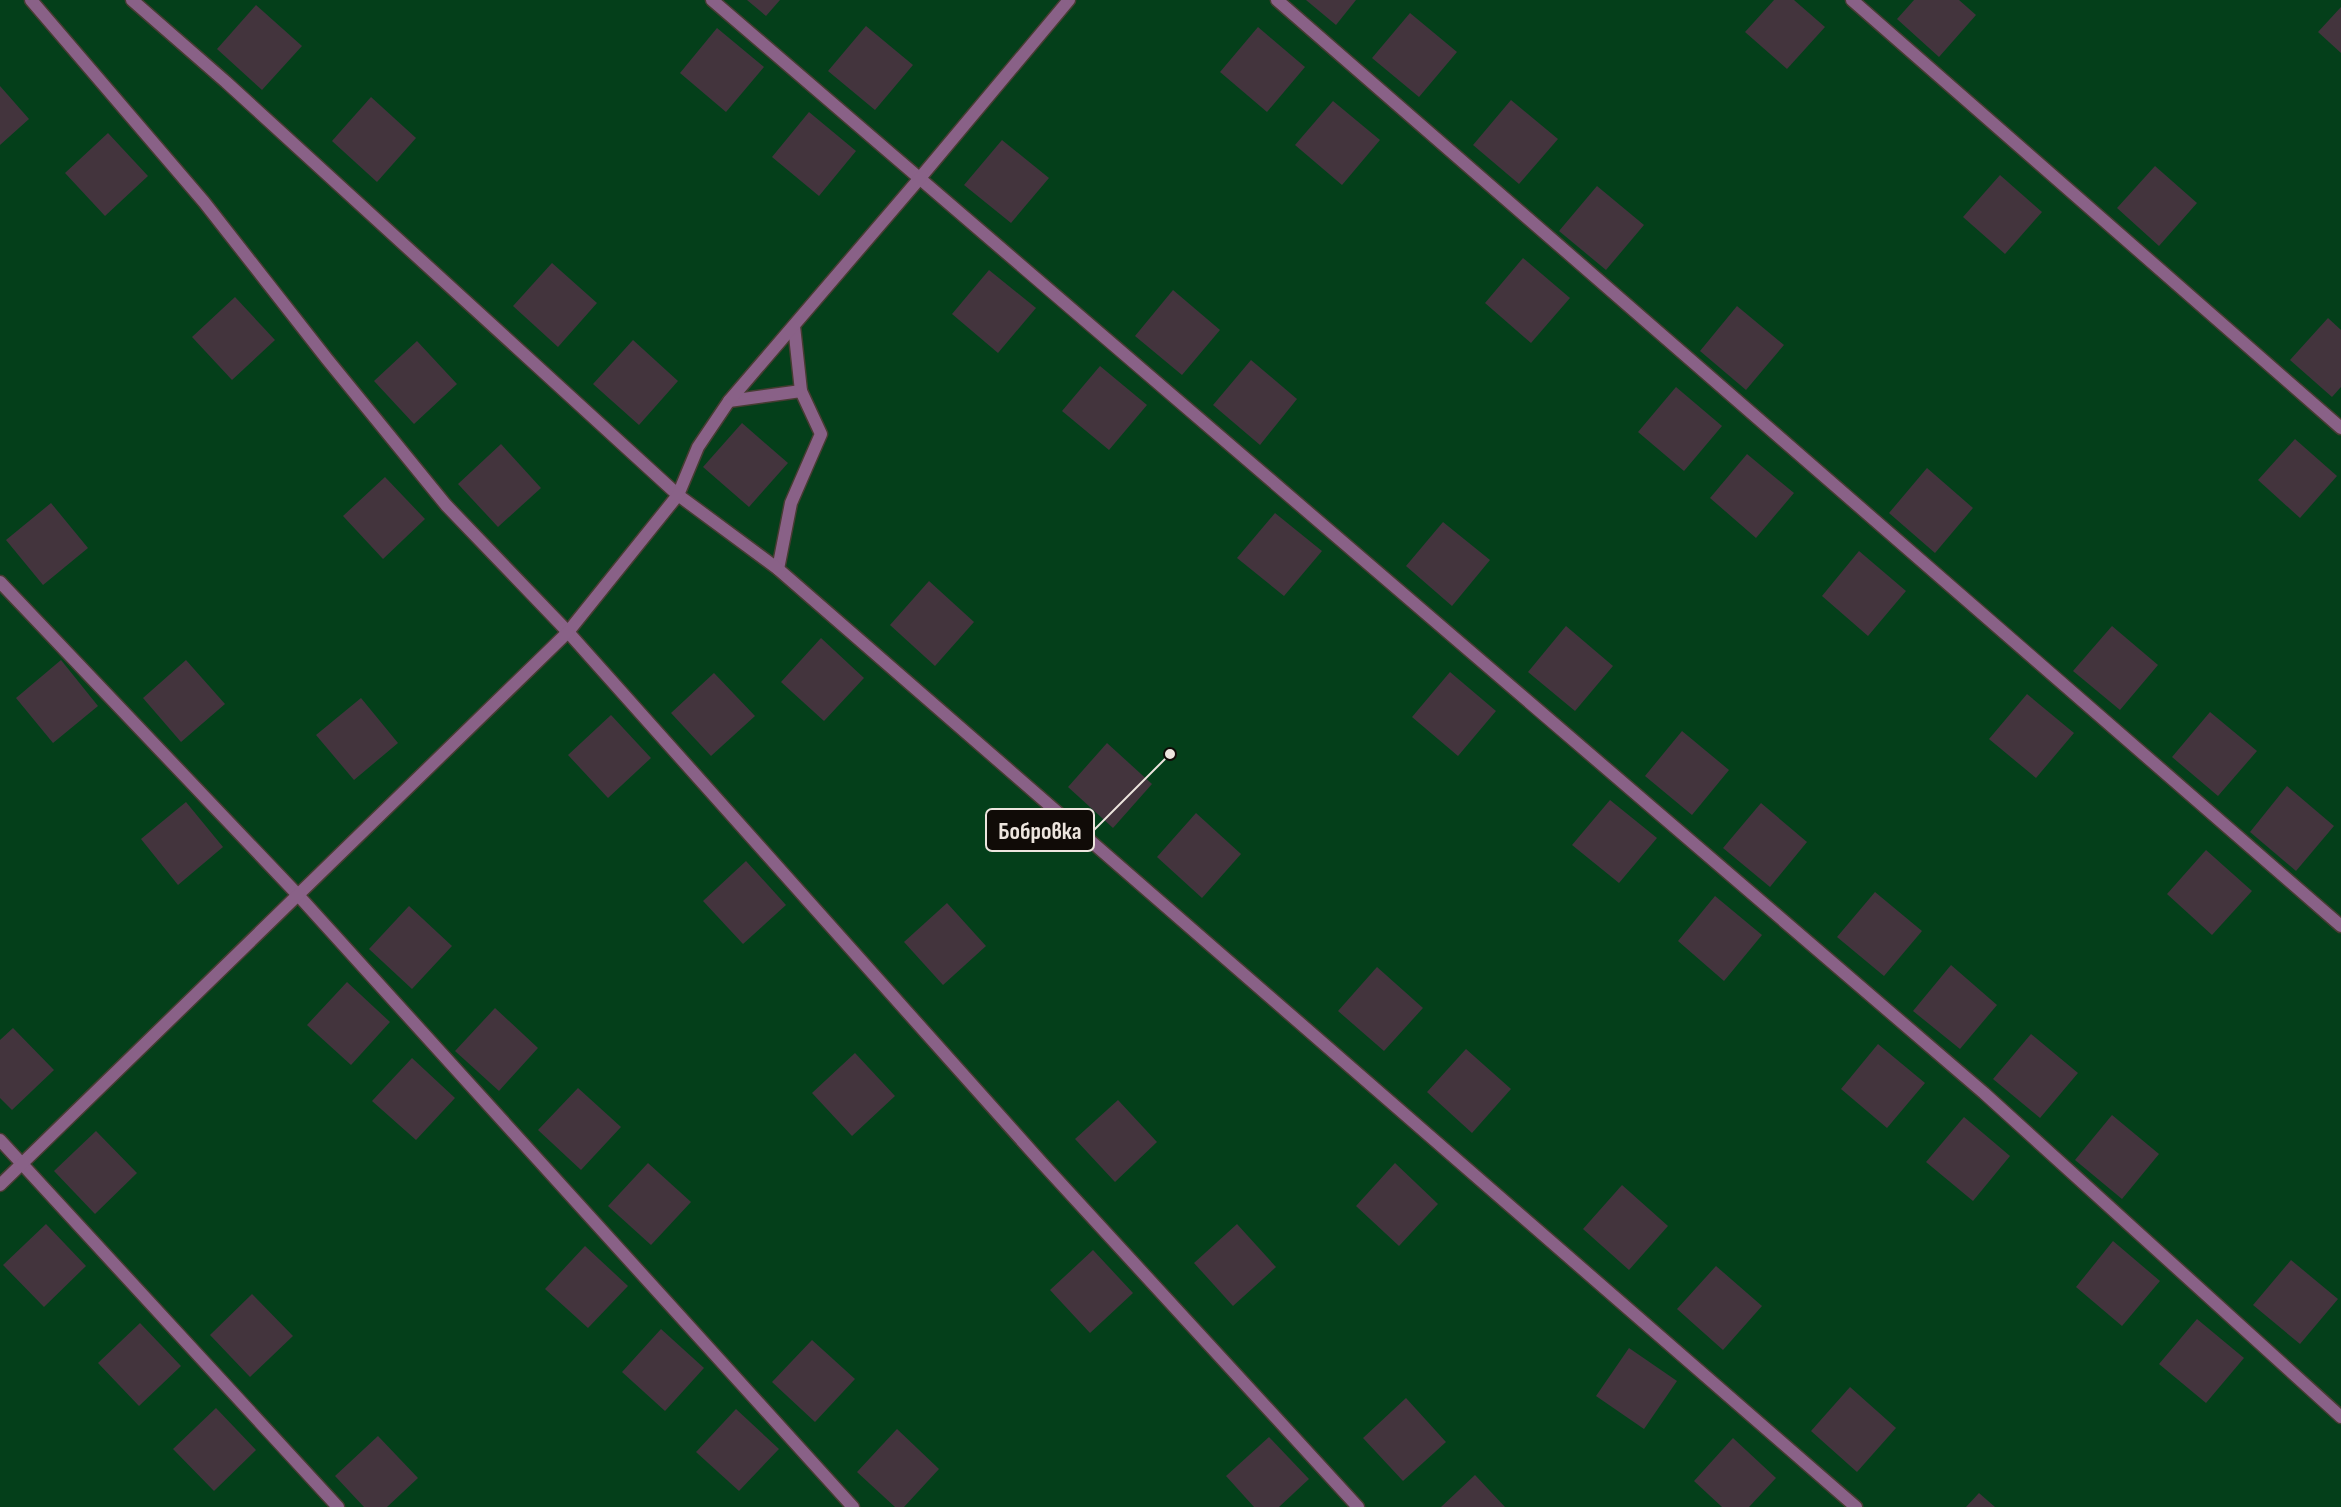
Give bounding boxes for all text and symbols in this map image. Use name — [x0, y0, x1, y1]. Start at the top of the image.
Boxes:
callout: Бобровка — [986, 809, 1094, 851]
text: Бобровка — [998, 817, 1082, 846]

